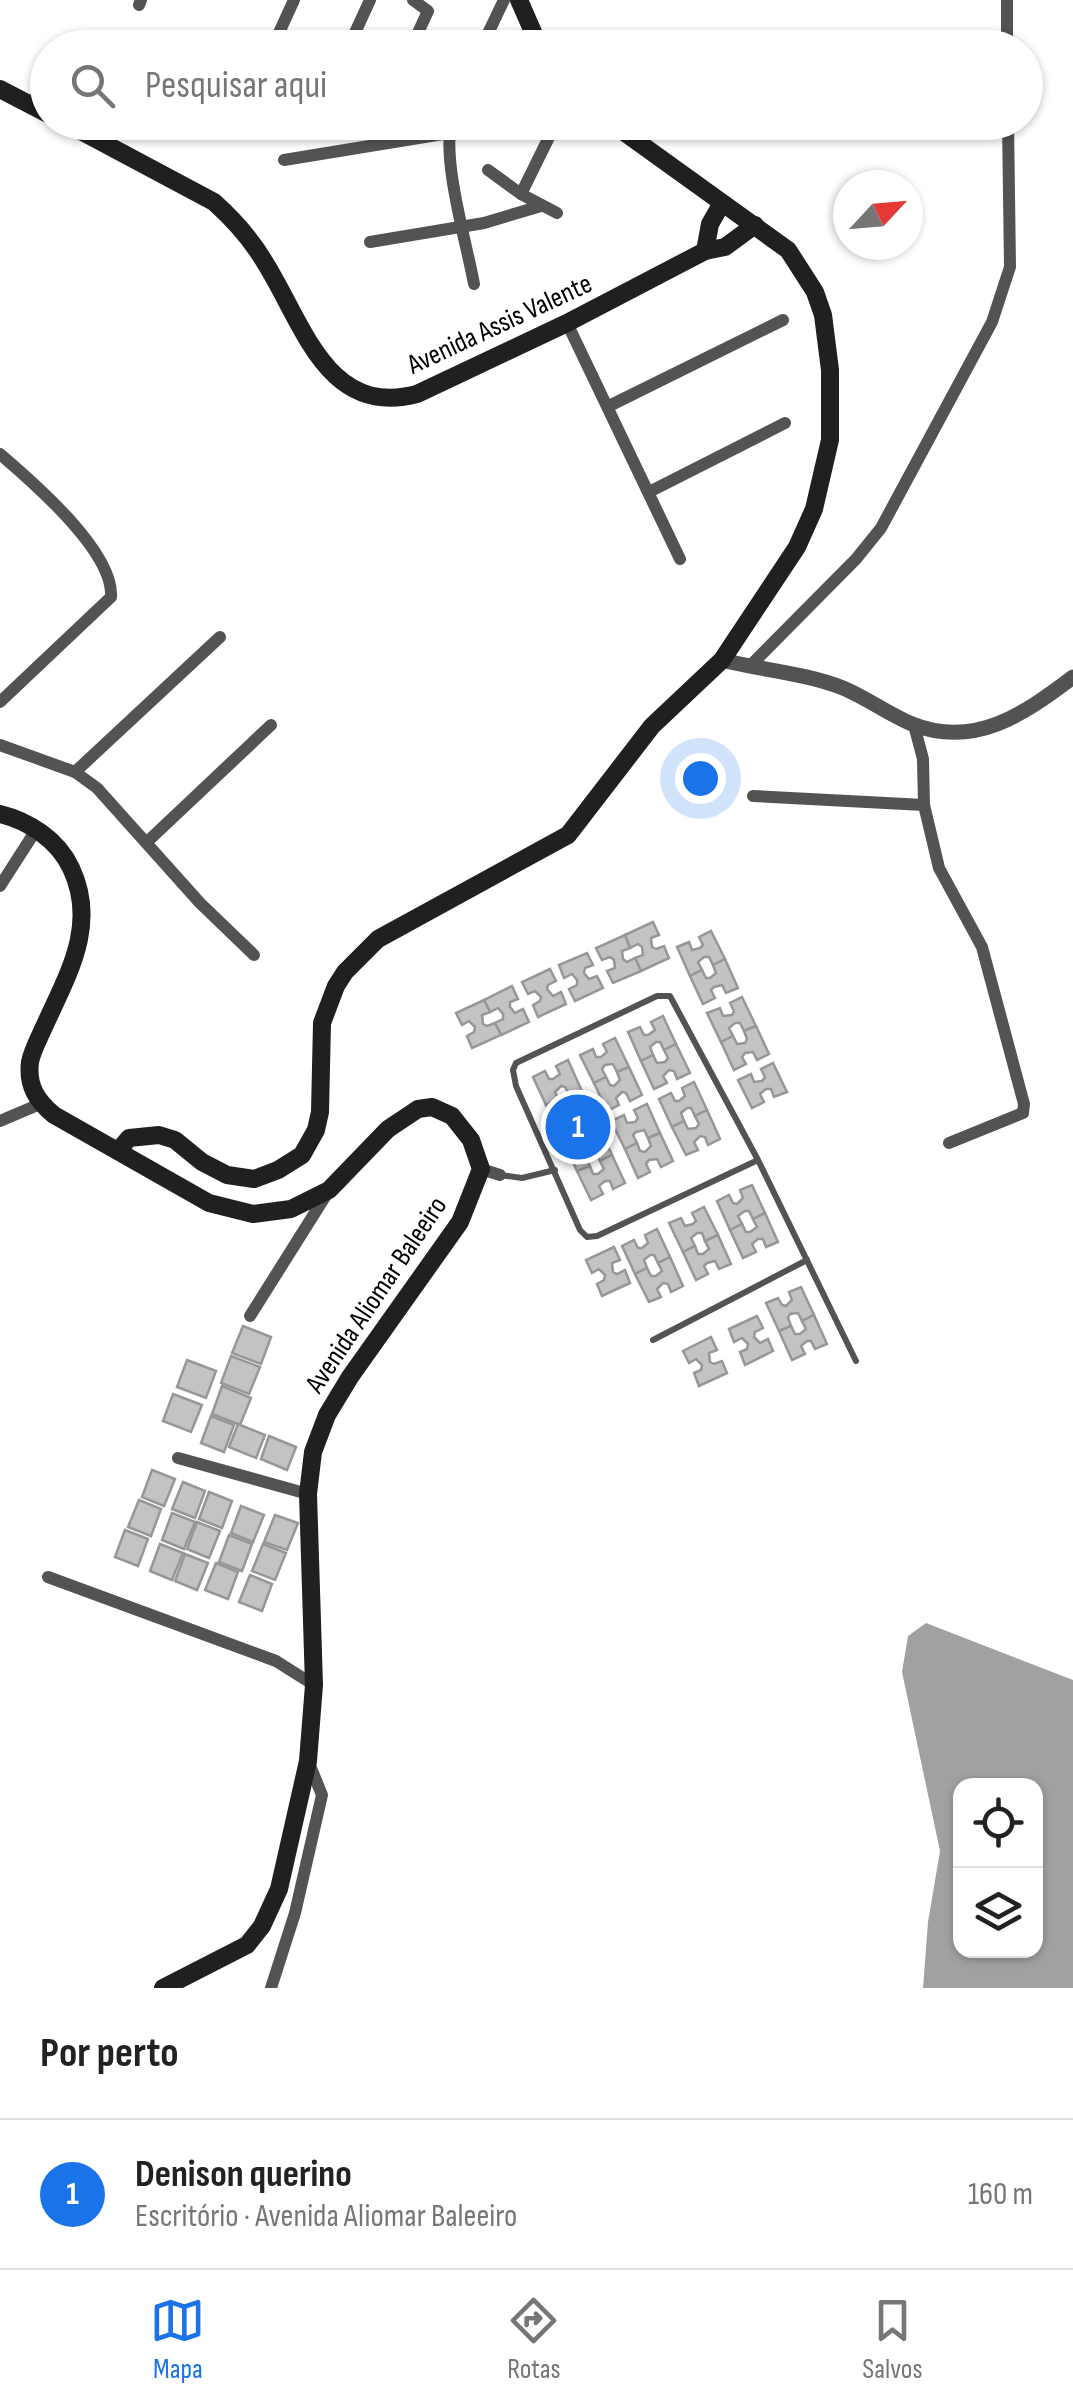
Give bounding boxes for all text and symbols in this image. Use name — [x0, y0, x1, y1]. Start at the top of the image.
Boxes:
search box — [30, 30, 1043, 140]
icon: search — [65, 58, 120, 113]
text: Pesquisar aqui — [145, 63, 327, 108]
north arrow — [833, 170, 923, 260]
street label: Avenida Assis Valente — [401, 267, 597, 382]
your location — [675, 753, 726, 804]
pin: 1 — [546, 1090, 610, 1164]
street label: Avenida Aliomar Baleeiro — [298, 1191, 454, 1400]
map controls — [953, 1778, 1043, 1958]
button: locate — [953, 1778, 1043, 1868]
button: layers — [953, 1868, 1043, 1958]
text: Por perto — [40, 2028, 179, 2079]
text: Denison querino — [135, 2152, 352, 2197]
text: 1 — [66, 2175, 79, 2214]
text: 160 m — [968, 2175, 1033, 2214]
text: Escritório · Avenida Aliomar Baleeiro — [135, 2197, 517, 2236]
tab: Mapa — [150, 2293, 205, 2386]
tab: Rotas — [506, 2293, 561, 2386]
tab: Salvos — [862, 2293, 923, 2386]

